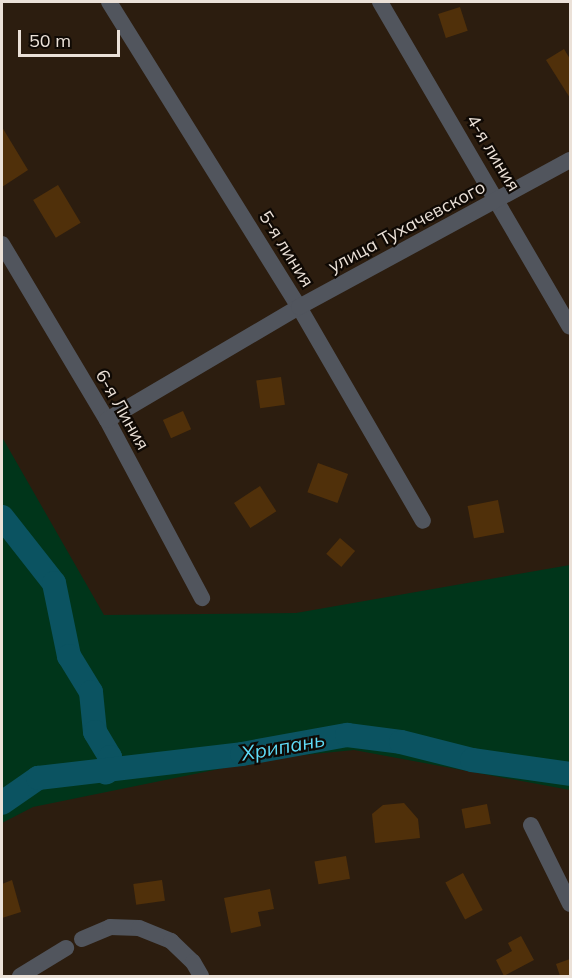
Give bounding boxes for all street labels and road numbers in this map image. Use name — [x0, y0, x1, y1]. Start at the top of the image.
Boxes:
street label: 4-я линия — [462, 111, 524, 195]
street label: улица Тухачевского — [325, 176, 489, 278]
street label: 5-я линия — [254, 207, 318, 291]
street label: 6-я Линия — [90, 366, 154, 454]

